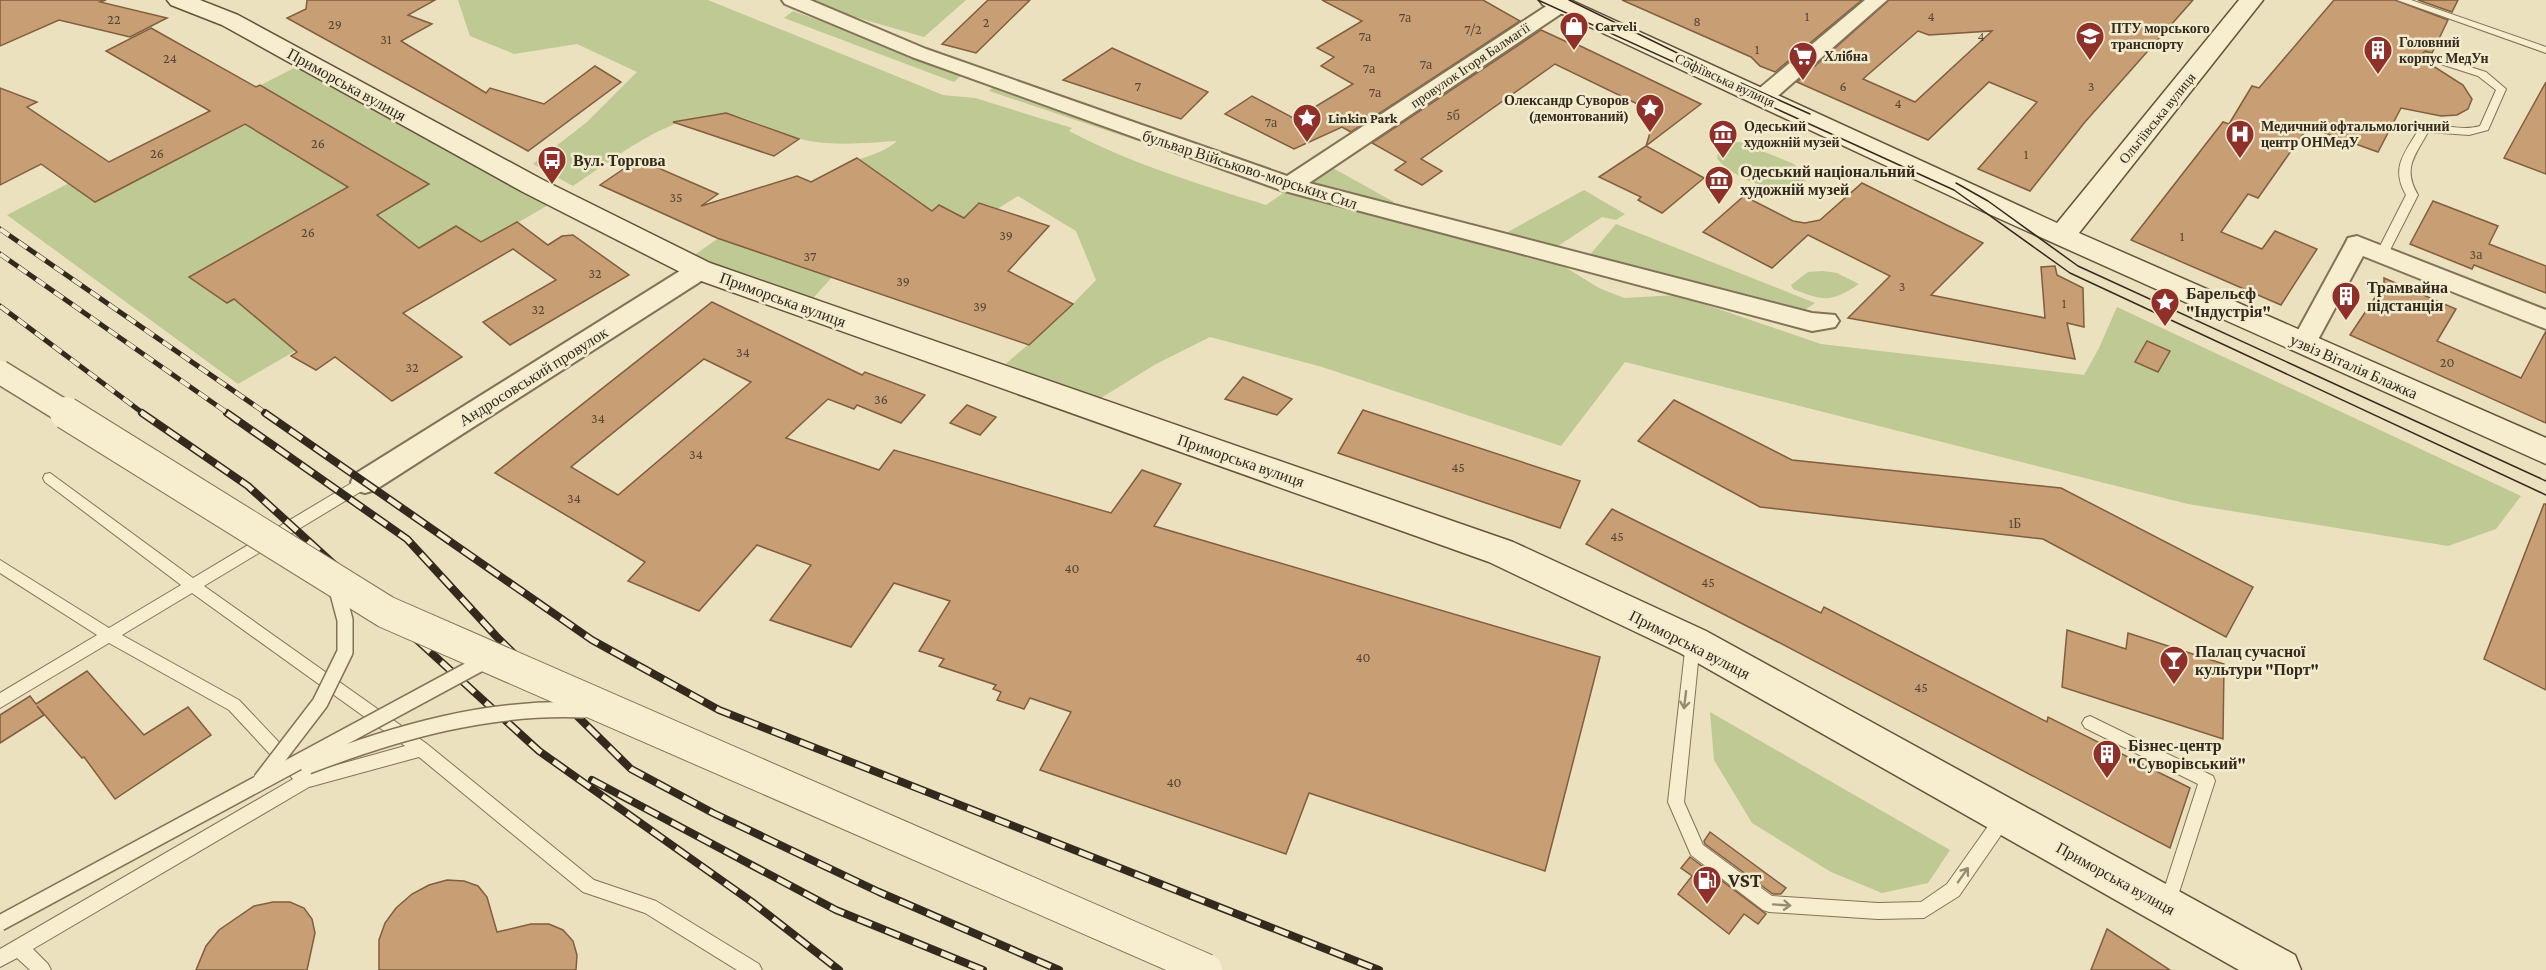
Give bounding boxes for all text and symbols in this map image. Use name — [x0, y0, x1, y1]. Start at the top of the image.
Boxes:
house number: 1 — [1805, 8, 1810, 24]
house number: 4 — [1927, 8, 1935, 24]
house number: 7а — [1399, 9, 1412, 25]
shop icon: Carveli — [1558, 10, 1590, 52]
house number: 22 — [107, 11, 121, 27]
house number: 8 — [1693, 13, 1701, 29]
house number: 2 — [983, 14, 990, 30]
house number: 29 — [328, 16, 342, 32]
place label: Carveli — [1595, 18, 1637, 34]
street label: провулок Ігоря Балмагії — [1407, 19, 1533, 111]
school or university icon: ПТУ морського транспорту — [2074, 20, 2106, 62]
place label: ПТУ морського транспорту — [2111, 20, 2210, 52]
house number: 7/2 — [1464, 21, 1482, 37]
house number: 7а — [1359, 28, 1372, 44]
house number: 4 — [1977, 28, 1985, 44]
house number: 31 — [380, 31, 392, 47]
building icon: Головний корпус МедУн — [2362, 34, 2394, 76]
place label: Головний корпус МедУн — [2399, 34, 2489, 66]
supermarket icon: Хлібна — [1787, 40, 1819, 82]
house number: 1 — [1755, 41, 1760, 57]
street label: Приморська вулиця — [284, 45, 410, 125]
place label: Хлібна — [1824, 48, 1868, 64]
house number: 24 — [163, 50, 177, 66]
street label: Софіївська вулиця — [1672, 50, 1778, 110]
house number: 7а — [1420, 56, 1433, 72]
house number: 7а — [1363, 60, 1376, 76]
street label: Ольгіївська вулиця — [2115, 69, 2199, 167]
house number: 7 — [1135, 78, 1142, 94]
house number: 6 — [1839, 78, 1847, 94]
house number: 3 — [2088, 78, 2094, 94]
house number: 7а — [1369, 84, 1382, 100]
place label: Олександр Суворов (демонтований) — [1504, 92, 1629, 125]
place icon: Олександр Суворов (демонтований) — [1634, 92, 1666, 134]
house number: 4 — [1894, 95, 1902, 111]
place icon: Linkin Park — [1291, 102, 1323, 144]
house number: 5б — [1446, 107, 1460, 123]
place label: Linkin Park — [1328, 110, 1398, 126]
house number: 7а — [1265, 114, 1278, 130]
museum icon: Одеський художній музей — [1707, 118, 1739, 160]
place label: Одеський художній музей — [1744, 118, 1840, 150]
hospital icon: Медичний офтальмологічний центр ОНМедУ — [2224, 118, 2256, 160]
place label: Медичний офтальмологічний центр ОНМедУ — [2261, 118, 2449, 150]
street label: бульвар Військово-морських Сил — [1140, 127, 1359, 213]
house number: 26 — [311, 135, 325, 151]
bus stop icon: Вул. Торгова — [536, 144, 568, 186]
house number: 26 — [150, 145, 164, 161]
house number: 1 — [2024, 146, 2029, 162]
place label: Вул. Торгова — [573, 152, 666, 170]
place label: Одеський національний художній музей — [1740, 163, 1915, 199]
museum icon: Одеський національний художній музей — [1703, 164, 1735, 206]
house number: 35 — [669, 189, 683, 205]
house number: 26 — [301, 224, 315, 240]
house number: 39 — [999, 227, 1013, 243]
house number: 1 — [2180, 228, 2185, 244]
house number: 3а — [2470, 246, 2483, 262]
house number: 37 — [804, 248, 817, 264]
house number: 32 — [588, 265, 602, 281]
street label: Приморська вулиця — [717, 269, 849, 331]
house number: 39 — [896, 273, 910, 289]
house number: 3 — [1899, 278, 1905, 294]
place label: Трамвайна підстанція — [2367, 279, 2448, 314]
building icon: Трамвайна підстанція — [2330, 280, 2362, 322]
place label: Барельєф "Індустрія" — [2186, 285, 2271, 321]
place icon: Барельєф "Індустрія" — [2149, 286, 2181, 328]
house number: 1 — [2062, 295, 2067, 311]
house number: 39 — [973, 298, 987, 314]
house number: 32 — [531, 301, 545, 317]
street label: Андросовський провулок — [456, 323, 611, 430]
street label: узвіз Віталія Блажка — [2287, 331, 2420, 403]
house number: 34 — [736, 344, 750, 360]
house number: 20 — [2440, 354, 2454, 370]
house number: 32 — [405, 359, 419, 375]
house number: 36 — [874, 391, 888, 407]
house number: 34 — [591, 410, 605, 426]
street label: Приморська вулиця — [1175, 431, 1307, 491]
house number: 34 — [689, 446, 703, 462]
house number: 45 — [1451, 459, 1465, 475]
house number: 34 — [567, 490, 581, 506]
house number: 1Б — [2009, 515, 2021, 531]
house number: 45 — [1610, 528, 1624, 544]
house number: 40 — [1064, 560, 1080, 576]
house number: 45 — [1701, 574, 1715, 590]
street label: Приморська вулиця — [1626, 607, 1753, 683]
place label: Палац сучасної культури "Порт" — [2195, 643, 2319, 679]
bar icon: Палац сучасної культури "Порт" — [2158, 644, 2190, 686]
house number: 40 — [1355, 649, 1371, 665]
house number: 45 — [1914, 679, 1928, 695]
one-way arrow — [1679, 690, 1690, 710]
place label: Бізнес-центр "Суворівський" — [2128, 737, 2246, 773]
building icon: Бізнес-центр "Суворівський" — [2091, 738, 2123, 780]
house number: 40 — [1166, 774, 1182, 790]
street label: Приморська вулиця — [2053, 839, 2179, 919]
fuel station icon: VST — [1691, 864, 1723, 906]
one-way arrow — [1957, 868, 1969, 884]
place label: VST — [1727, 869, 1762, 891]
one-way arrow — [1772, 899, 1792, 910]

